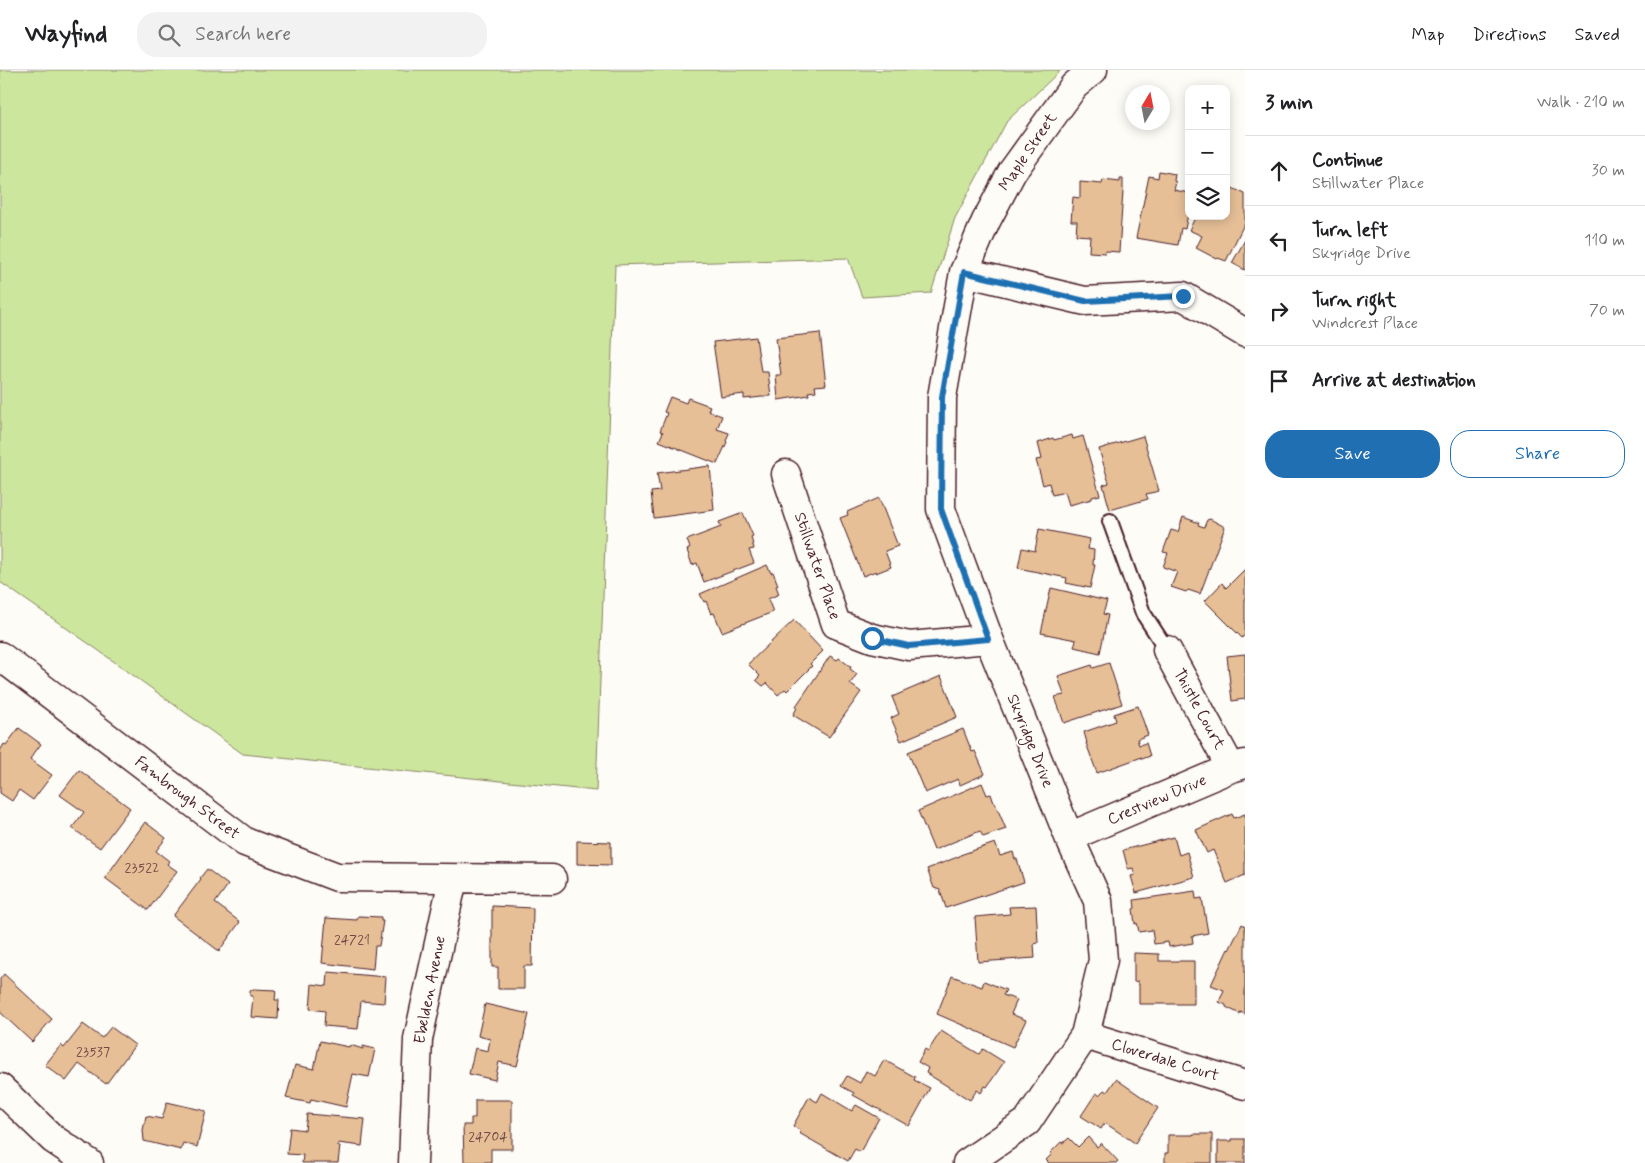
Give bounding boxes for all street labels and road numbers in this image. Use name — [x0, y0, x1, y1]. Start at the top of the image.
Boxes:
street label: Maple Street — [994, 108, 1062, 195]
street label: Stillwater Place — [789, 510, 845, 622]
street label: Thistle Court — [1168, 665, 1230, 754]
street label: Skyridge Drive — [1001, 691, 1058, 791]
street label: Fambrough Street — [130, 752, 244, 845]
street label: Crestview Drive — [1104, 770, 1210, 830]
street label: Ebelden Avenue — [409, 934, 451, 1046]
street label: Cloverdale Court — [1109, 1034, 1222, 1086]

